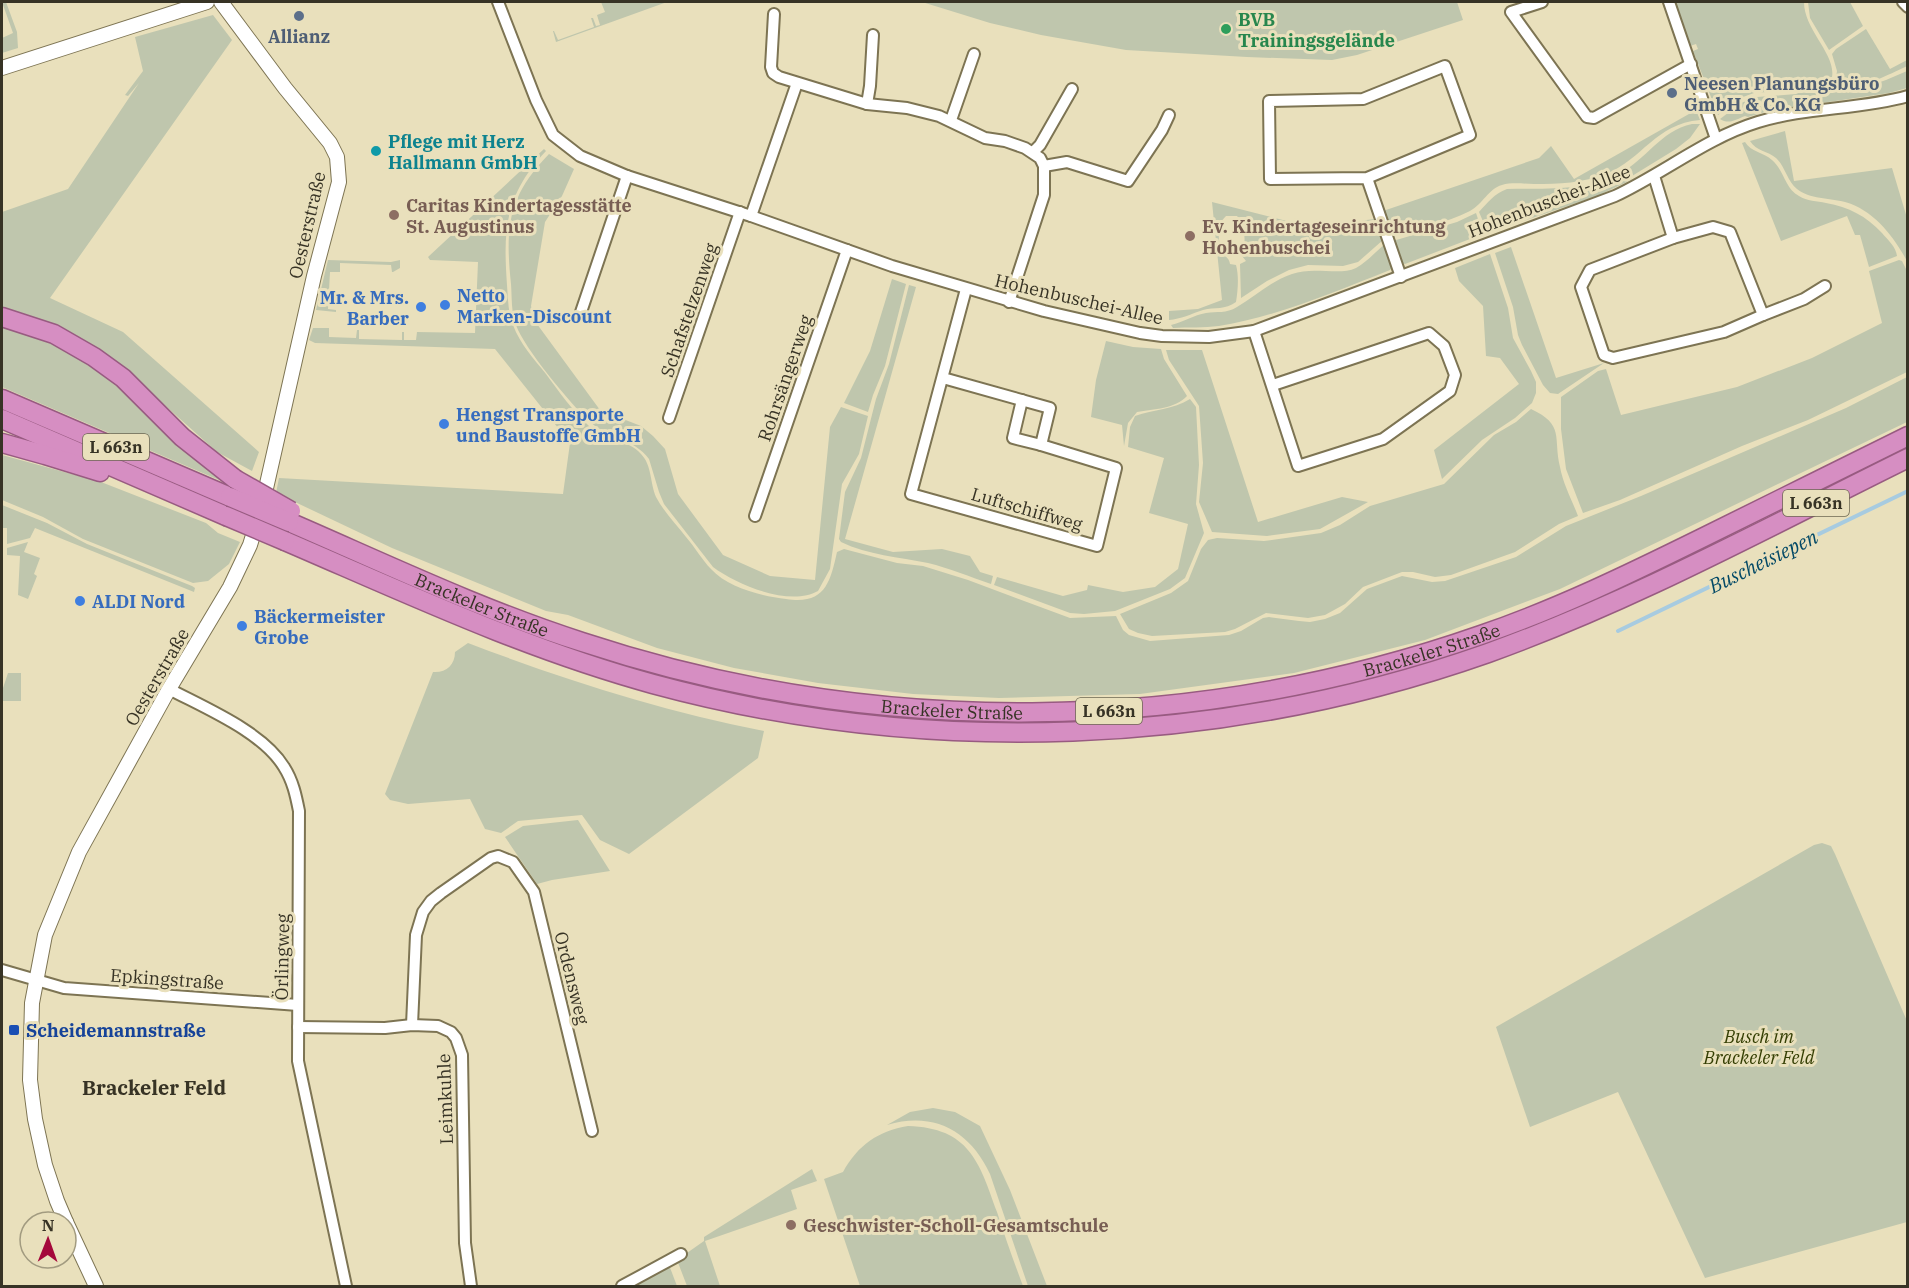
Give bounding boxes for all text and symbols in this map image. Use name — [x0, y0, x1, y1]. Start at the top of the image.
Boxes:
place label: BVB Trainingsgelände — [1238, 8, 1395, 52]
marker: Allianz — [292, 9, 306, 23]
marker: BVB Trainingsgelände — [1219, 22, 1233, 36]
place label: Allianz — [268, 25, 330, 48]
place label: Neesen Planungsbüro GmbH & Co. KG — [1684, 72, 1880, 116]
marker: Neesen Planungsbüro GmbH & Co. KG — [1665, 86, 1679, 100]
place label: Pflege mit Herz Hallmann GmbH — [388, 130, 538, 174]
marker: Pflege mit Herz Hallmann GmbH — [369, 144, 383, 158]
street label: Hohenbuschei-Allee — [1465, 159, 1633, 243]
street label: Oesterstraße — [284, 169, 330, 281]
place label: Caritas Kindertagesstätte St. Augustinus — [406, 194, 632, 238]
marker: Caritas Kindertagesstätte St. Augustinus — [387, 208, 401, 222]
place label: Ev. Kindertageseinrichtung Hohenbuschei — [1202, 215, 1446, 259]
marker: Ev. Kindertageseinrichtung Hohenbuschei — [1183, 229, 1197, 243]
street label: Schafstelzenweg — [655, 240, 723, 380]
street label: Hohenbuschei-Allee — [993, 268, 1165, 330]
place label: Netto Marken-Discount — [457, 284, 612, 328]
place label: Mr. & Mrs. Barber — [320, 286, 409, 330]
marker: Netto Marken-Discount — [438, 298, 452, 312]
marker: Mr. & Mrs. Barber — [414, 300, 428, 314]
street label: Rohrsängerweg — [753, 311, 817, 444]
place label: Hengst Transporte und Baustoffe GmbH — [456, 403, 641, 447]
marker: Hengst Transporte und Baustoffe GmbH — [437, 417, 451, 431]
road number: L 663n — [83, 434, 149, 460]
street label: Luftschiffweg — [969, 482, 1086, 536]
road number: L 663n — [1783, 490, 1849, 516]
water label: Buscheisiepen — [1703, 523, 1823, 600]
street label: Brackeler Straße — [412, 567, 552, 641]
place label: ALDI Nord — [92, 590, 185, 613]
marker: ALDI Nord — [73, 594, 87, 608]
place label: Bäckermeister Grobe — [254, 605, 385, 649]
street label: Brackeler Straße — [1360, 618, 1503, 681]
marker: Bäckermeister Grobe — [235, 619, 249, 633]
street label: Oesterstraße — [120, 624, 194, 730]
street label: Brackeler Straße — [880, 694, 1023, 724]
road number: L 663n — [1076, 698, 1142, 724]
street label: Örlingweg — [270, 913, 294, 1000]
street label: Ordensweg — [549, 929, 595, 1027]
street label: Epkingstraße — [109, 964, 225, 994]
place label: Scheidemannstraße — [26, 1019, 206, 1042]
marker: Scheidemannstraße — [7, 1023, 21, 1037]
park label: Busch im Brackeler Feld — [1703, 1025, 1815, 1069]
street label: Leimkuhle — [432, 1053, 458, 1145]
district label: Brackeler Feld — [82, 1074, 226, 1101]
north arrow — [18, 1210, 78, 1270]
place label: Geschwister-Scholl-Gesamtschule — [803, 1214, 1109, 1237]
text: N — [42, 1215, 55, 1235]
marker: Geschwister-Scholl-Gesamtschule — [784, 1218, 798, 1232]

